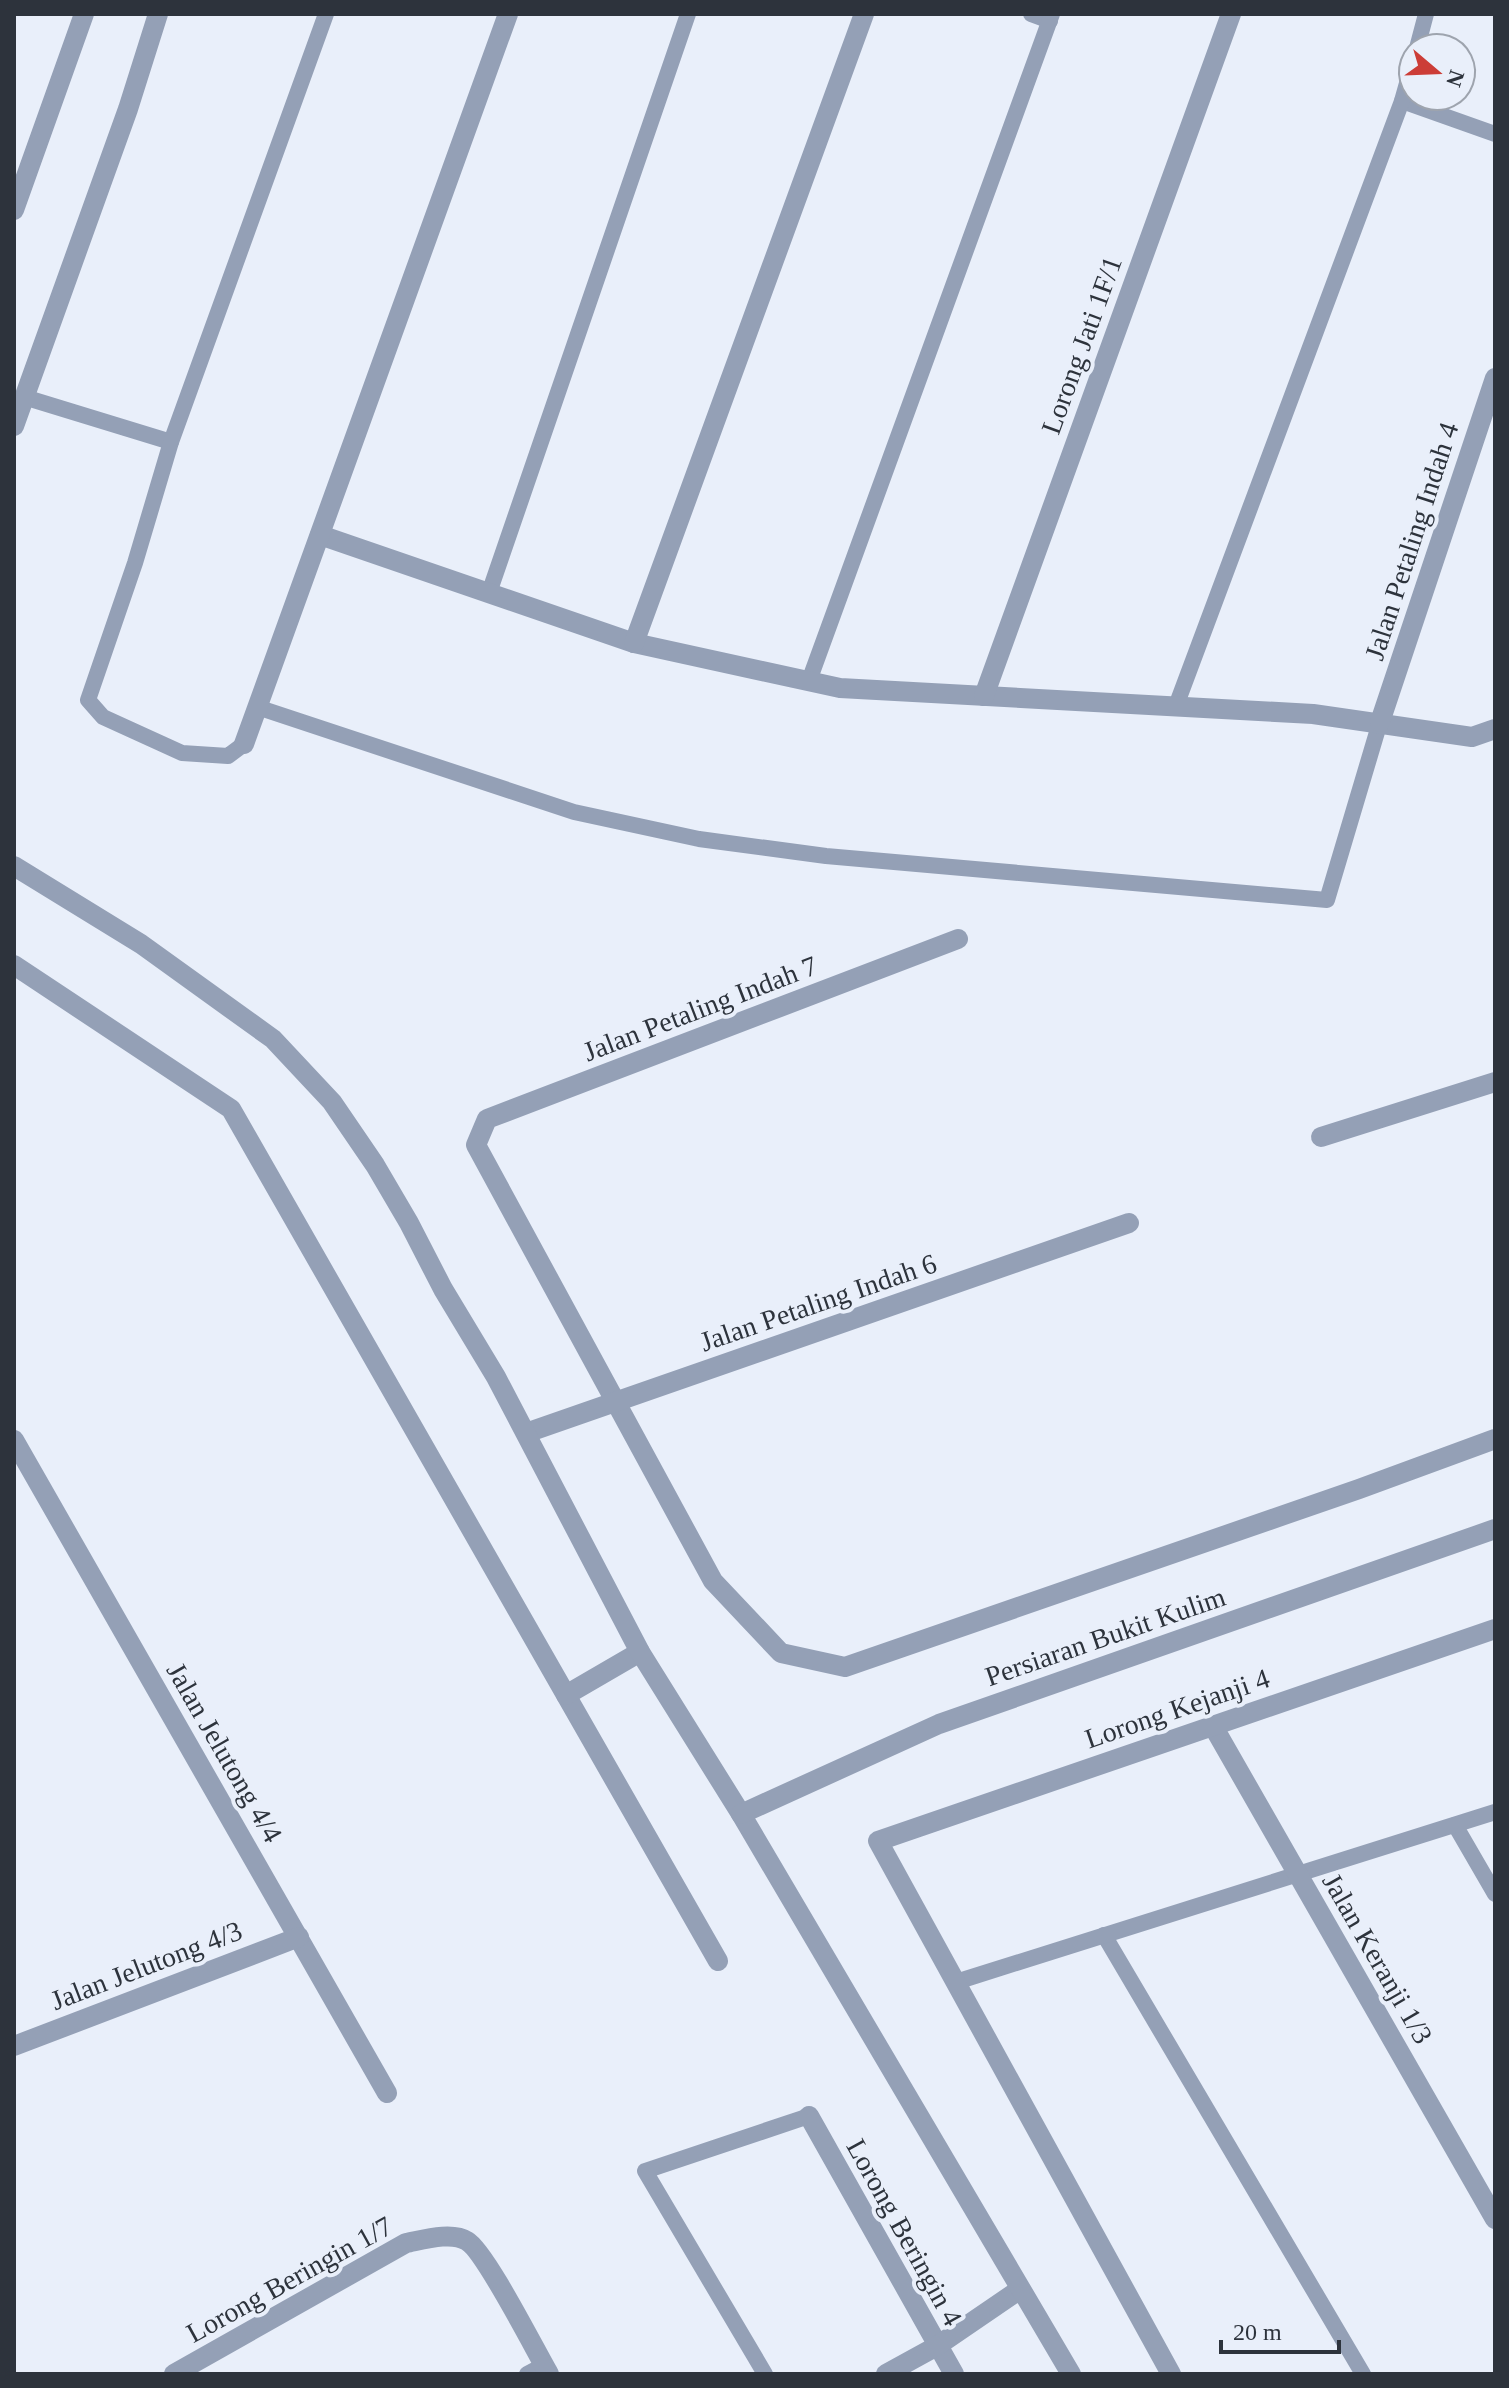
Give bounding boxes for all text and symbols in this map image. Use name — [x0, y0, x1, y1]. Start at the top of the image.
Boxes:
north arrow — [1397, 32, 1477, 112]
text: N — [1441, 67, 1470, 90]
street label: Lorong Jati 1F/1 — [1035, 252, 1128, 438]
street label: Jalan Petaling Indah 4 — [1358, 418, 1465, 664]
street label: Jalan Petaling Indah 7 — [579, 950, 822, 1067]
street label: Jalan Petaling Indah 6 — [696, 1247, 940, 1358]
street label: Persiaran Bukit Kulim — [981, 1581, 1230, 1692]
street label: Jalan Jelutong 4/4 — [161, 1657, 289, 1848]
street label: Lorong Kejanji 4 — [1081, 1662, 1273, 1755]
street label: Jalan Keranji 1/3 — [1316, 1868, 1439, 2049]
street label: Jalan Jelutong 4/3 — [46, 1915, 246, 2016]
street label: Lorong Beringin 4 — [840, 2134, 969, 2331]
street label: Lorong Beringin 1/7 — [181, 2210, 397, 2349]
scale bar — [1221, 2304, 1339, 2354]
text: 20 m — [1233, 2319, 1282, 2345]

